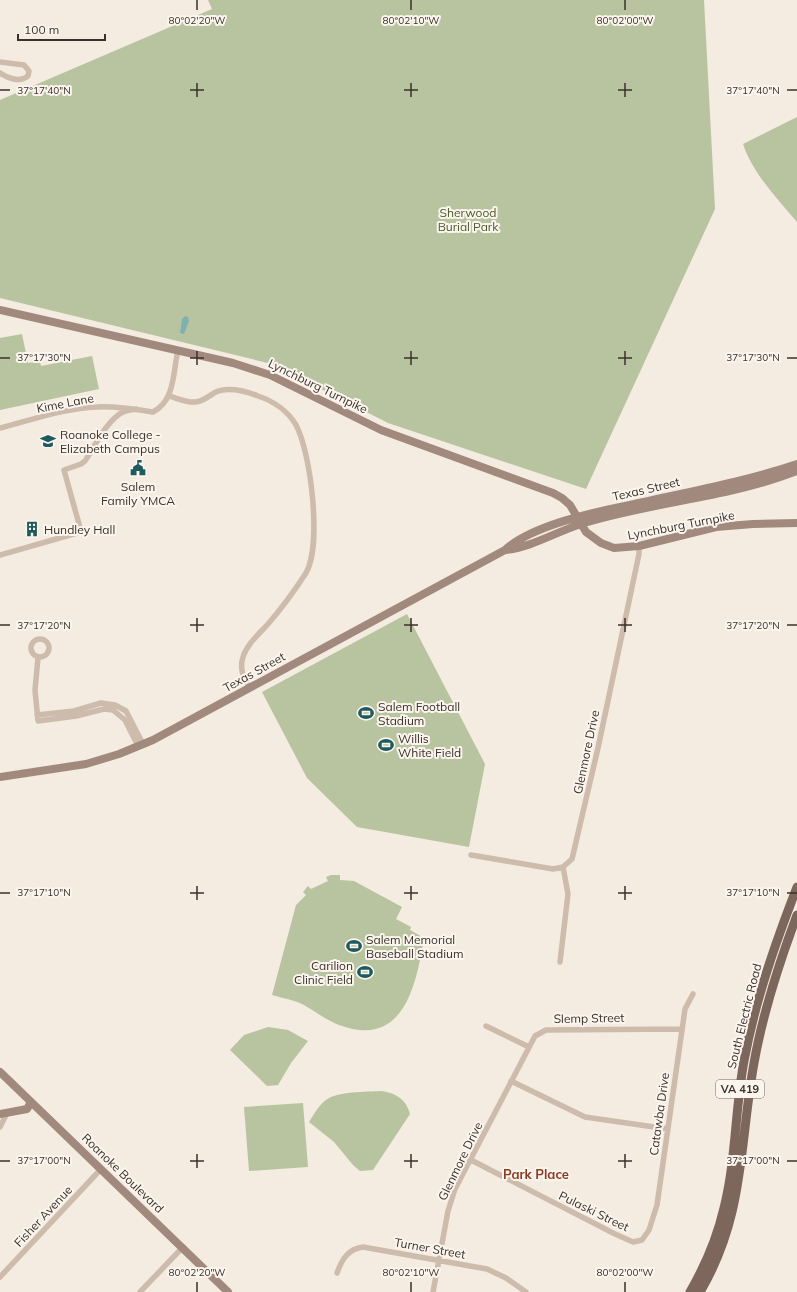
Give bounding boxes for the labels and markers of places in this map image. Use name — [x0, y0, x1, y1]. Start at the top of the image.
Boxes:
place label: Roanoke College - Elizabeth Campus — [60, 427, 161, 456]
school or university icon: Roanoke College - Elizabeth Campus — [39, 432, 57, 450]
public building icon: Salem Family YMCA — [129, 459, 147, 477]
place label: Salem Family YMCA — [101, 479, 175, 508]
building icon: Hundley Hall — [23, 520, 41, 538]
place label: Hundley Hall — [44, 522, 115, 537]
place label: Salem Football Stadium — [378, 699, 460, 728]
sports icon: Salem Football Stadium — [357, 704, 375, 722]
place label: Willis White Field — [398, 731, 461, 760]
sports icon: Willis White Field — [377, 736, 395, 754]
place label: Salem Memorial Baseball Stadium — [366, 932, 463, 961]
sports icon: Salem Memorial Baseball Stadium — [345, 937, 363, 955]
place label: Carilion Clinic Field — [294, 958, 353, 987]
sports icon: Carilion Clinic Field — [356, 963, 374, 981]

